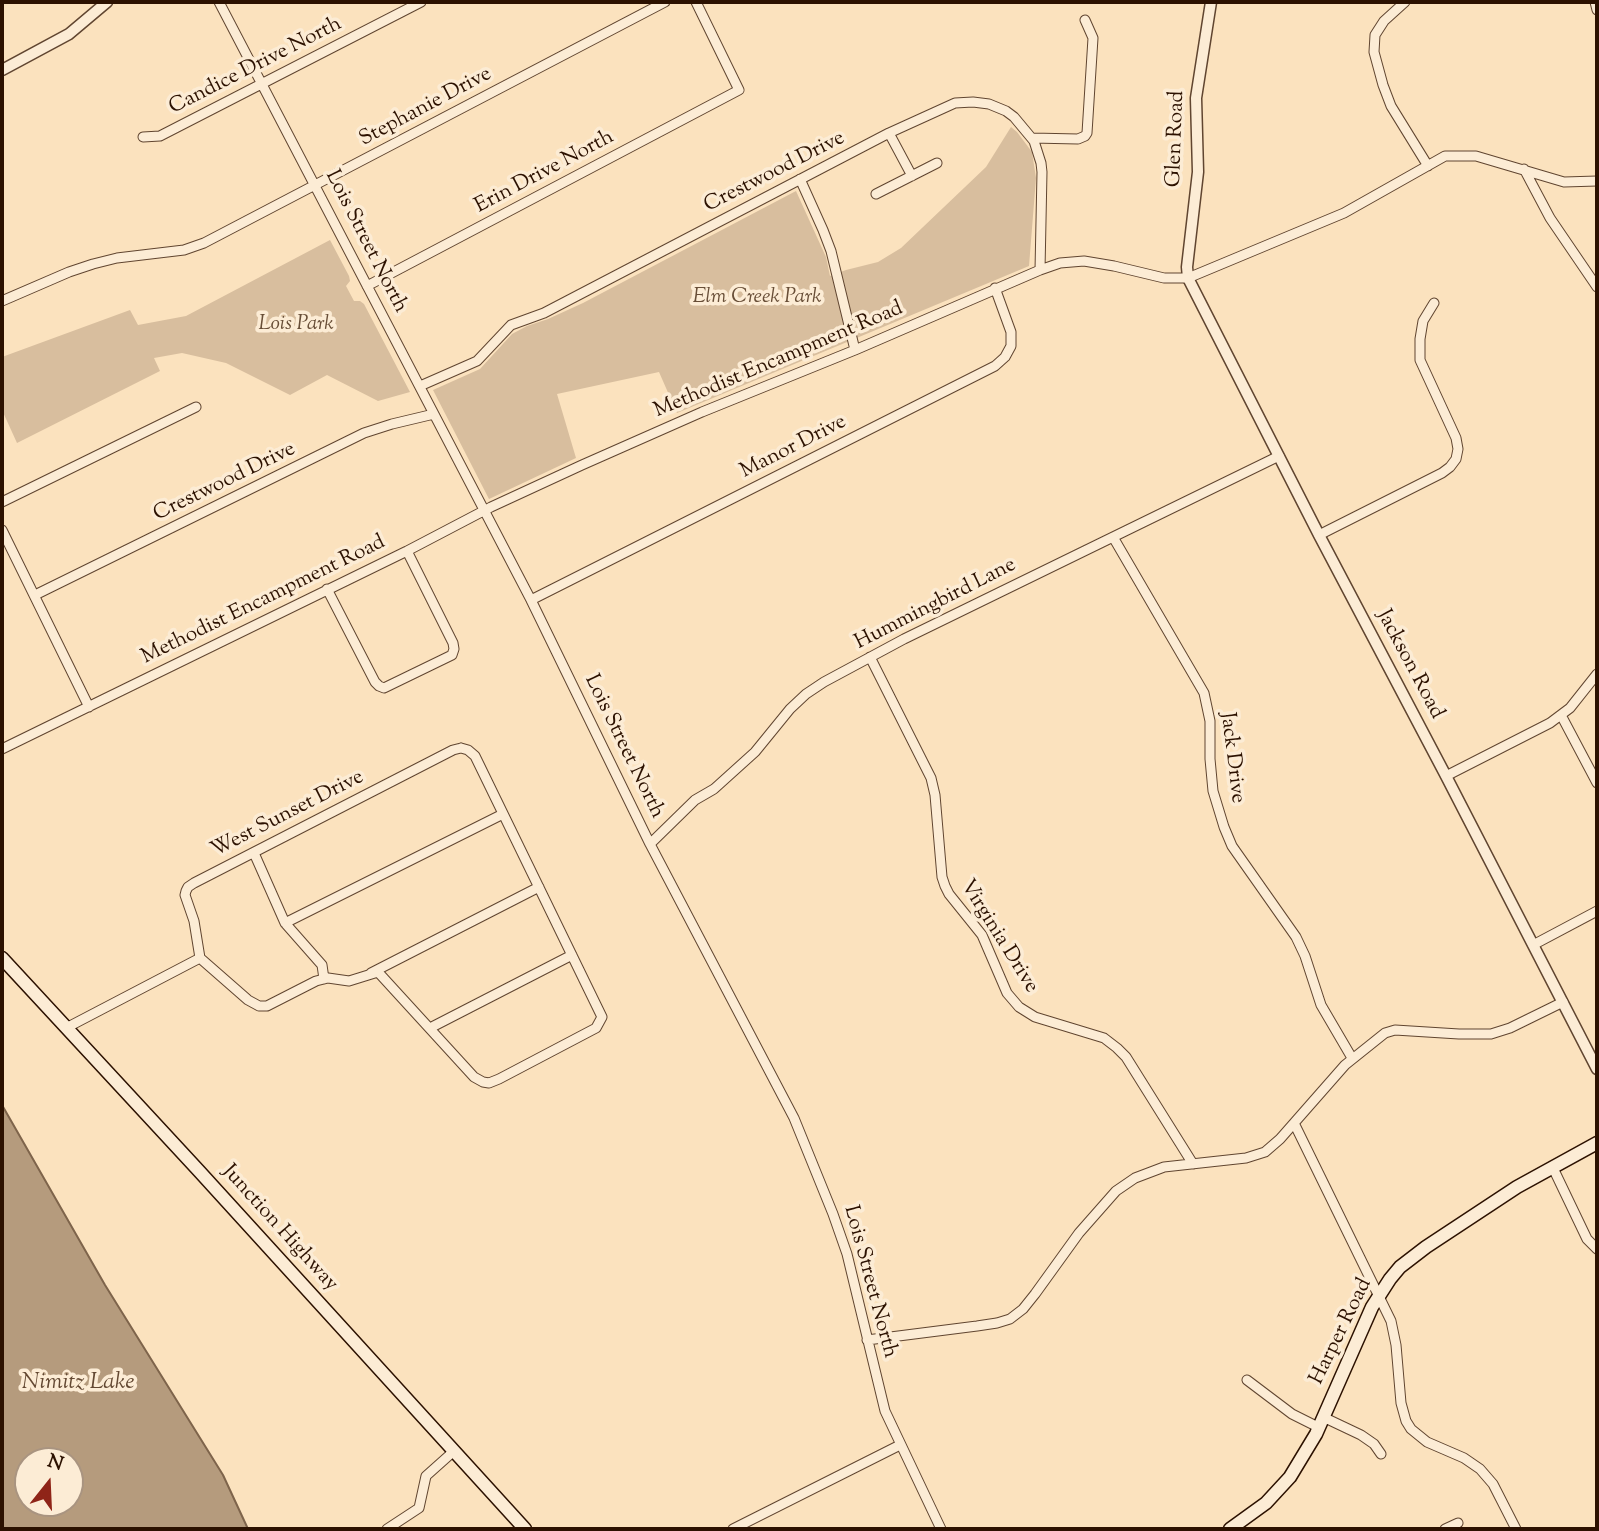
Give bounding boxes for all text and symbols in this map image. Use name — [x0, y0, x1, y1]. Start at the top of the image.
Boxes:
street label: Candice Drive North — [165, 13, 347, 121]
street label: Stephanie Drive — [356, 63, 496, 153]
street label: Glen Road — [1163, 90, 1191, 188]
street label: Erin Drive North — [471, 126, 619, 220]
street label: Crestwood Drive — [700, 127, 850, 219]
street label: Lois Street North — [318, 166, 412, 318]
park label: Elm Creek Park — [693, 285, 821, 311]
street label: Methodist Encampment Road — [651, 297, 907, 425]
park label: Lois Park — [258, 312, 334, 338]
street label: Manor Drive — [737, 411, 851, 485]
street label: Crestwood Drive — [150, 438, 300, 528]
street label: Methodist Encampment Road — [138, 531, 390, 671]
street label: Hummingbird Lane — [851, 553, 1021, 657]
street label: Jackson Road — [1370, 606, 1448, 724]
street label: Lois Street North — [577, 671, 669, 823]
street label: Jack Drive — [1213, 711, 1249, 805]
street label: West Sunset Drive — [207, 766, 369, 864]
street label: Virginia Drive — [953, 876, 1043, 998]
street label: Junction Highway — [216, 1161, 342, 1297]
street label: Lois Street North — [837, 1203, 901, 1361]
street label: Harper Road — [1305, 1275, 1379, 1389]
water label: Nimitz Lake — [22, 1370, 134, 1398]
north arrow — [14, 1447, 84, 1517]
text: N — [44, 1448, 66, 1479]

